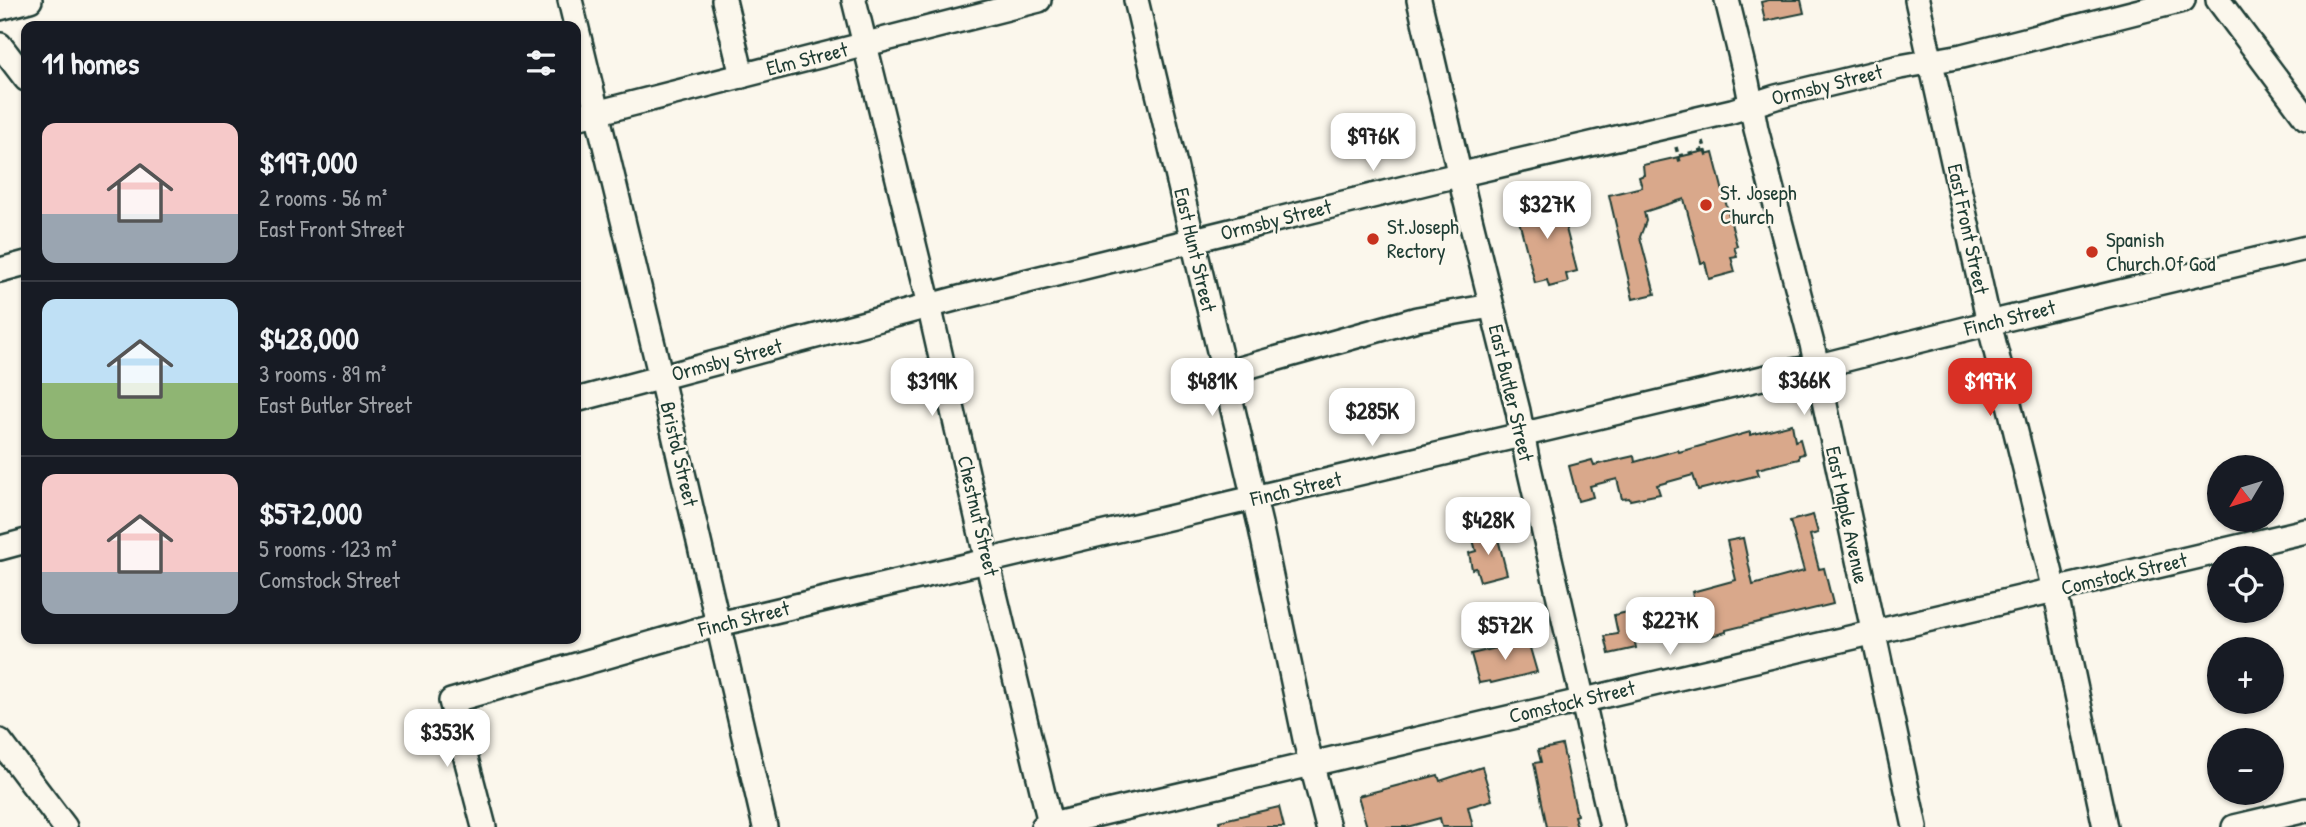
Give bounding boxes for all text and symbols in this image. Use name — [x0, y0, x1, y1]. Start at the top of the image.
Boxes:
street label: Elm Street — [763, 34, 851, 83]
text: 11 homes — [42, 43, 139, 83]
icon: filters — [522, 44, 560, 82]
street label: Ormsby Street — [1768, 57, 1886, 112]
pin: $976K — [1324, 114, 1422, 173]
text: $976K — [1347, 120, 1399, 151]
text: $197,000 — [259, 142, 357, 182]
icon: home — [98, 151, 182, 235]
street label: East Front Street — [1941, 161, 1997, 297]
place label: St. Joseph Church — [1720, 178, 1797, 231]
text: 2 rooms · 56 m² — [259, 182, 387, 213]
pin: $327K — [1498, 182, 1596, 241]
street label: East Hunt Street — [1167, 185, 1224, 315]
text: $327K — [1519, 188, 1575, 219]
street label: Ormsby Street — [1217, 192, 1335, 247]
marker: St. Joseph Church — [1698, 197, 1714, 213]
place label: St.Joseph Rectory — [1387, 212, 1459, 265]
text: East Front Street — [259, 213, 404, 244]
place label: Spanish Church Of God — [2106, 225, 2215, 278]
marker: St.Joseph Rectory — [1365, 231, 1381, 247]
marker: Spanish Church Of God — [2084, 244, 2100, 260]
street label: Finch Street — [1960, 292, 2059, 343]
text: $428,000 — [259, 318, 359, 358]
street label: East Butler Street — [1482, 322, 1541, 465]
icon: home — [98, 327, 182, 411]
street label: Ormsby Street — [668, 331, 786, 388]
text: 3 rooms · 89 m² — [259, 358, 386, 389]
pin: $319K — [883, 358, 981, 418]
pin: $481K — [1163, 358, 1261, 418]
pin: $366K — [1755, 358, 1853, 417]
pin: $197K — [1941, 358, 2039, 418]
text: $366K — [1778, 364, 1830, 395]
text: $319K — [907, 365, 957, 396]
text: $481K — [1187, 365, 1237, 396]
text: $197K — [1964, 365, 2016, 396]
pin: $285K — [1323, 388, 1421, 448]
text: East Butler Street — [259, 389, 412, 420]
text: $285K — [1345, 395, 1399, 426]
street label: Bristol Street — [653, 399, 706, 510]
street label: East Maple Avenue — [1819, 444, 1876, 586]
street label: Chestnut Street — [951, 453, 1007, 580]
north arrow — [2207, 455, 2284, 532]
map controls — [2207, 455, 2284, 805]
street label: Finch Street — [1246, 464, 1345, 513]
text: $572,000 — [259, 493, 362, 533]
pin: $428K — [1439, 498, 1537, 557]
icon: home — [98, 502, 182, 586]
text: $428K — [1461, 504, 1515, 535]
text: 5 rooms · 123 m² — [259, 533, 397, 564]
street label: Comstock Street — [2058, 545, 2191, 602]
button: locate — [2207, 546, 2284, 623]
text: Comstock Street — [259, 564, 400, 595]
street label: Finch Street — [694, 593, 793, 644]
pin: $227K — [1621, 598, 1719, 657]
pin: $572K — [1456, 602, 1554, 662]
text: $227K — [1642, 604, 1698, 635]
text: $572K — [1477, 609, 1533, 640]
button: + — [2207, 637, 2284, 714]
street label: Comstock Street — [1506, 673, 1639, 730]
pin: $353K — [398, 710, 496, 769]
text: $353K — [420, 716, 474, 747]
button: − — [2207, 728, 2284, 805]

